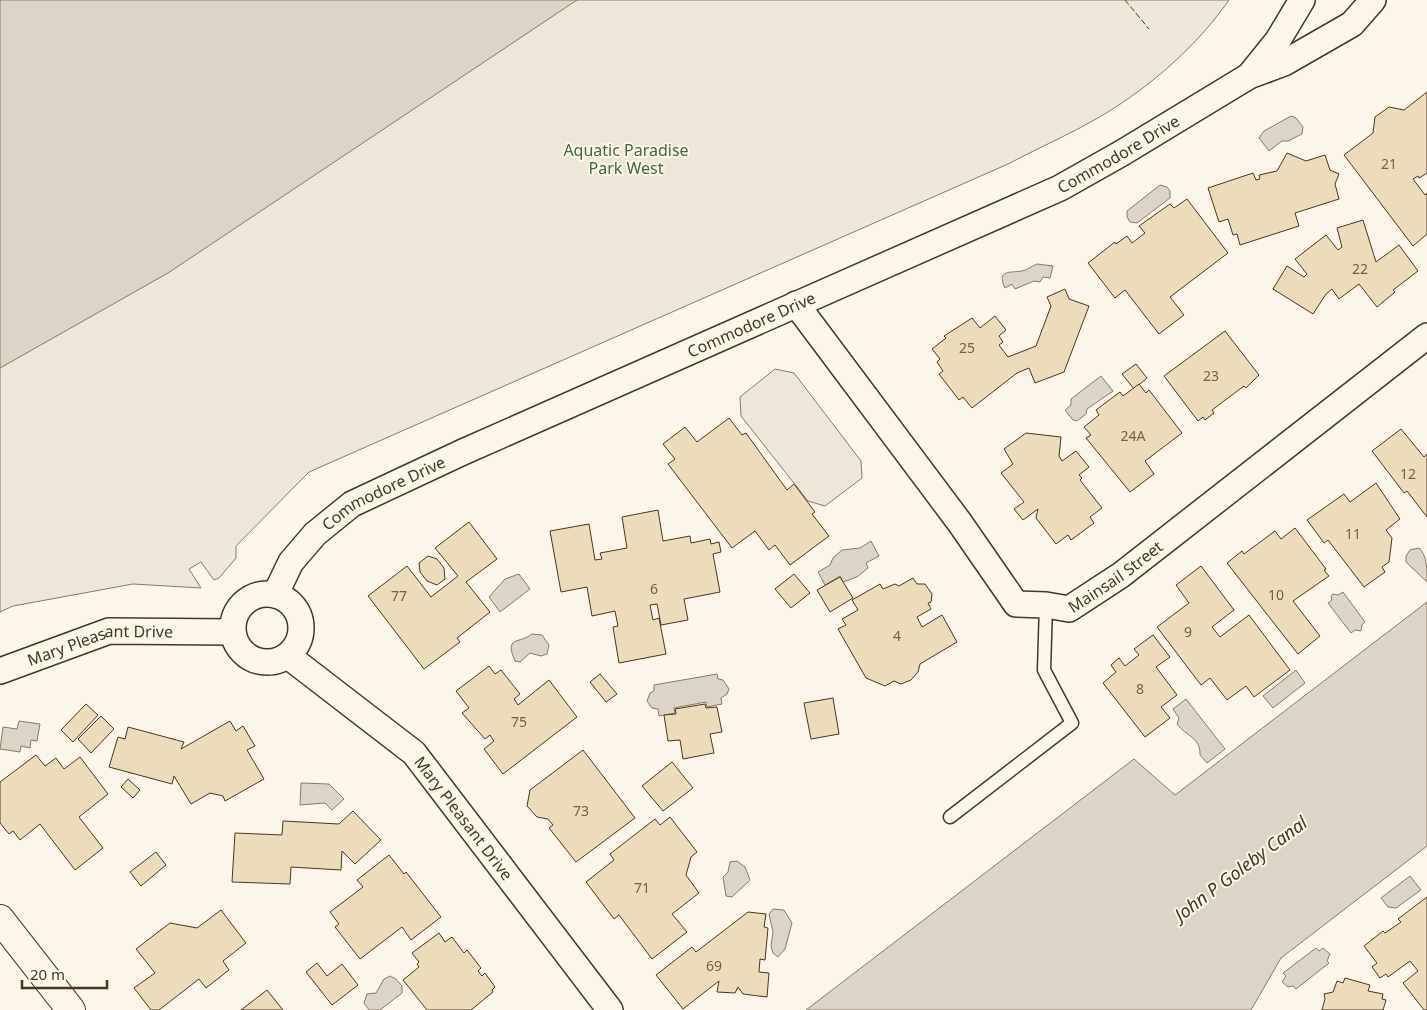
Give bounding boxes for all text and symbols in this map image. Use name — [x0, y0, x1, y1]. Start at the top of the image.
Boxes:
street label: Commodore Drive — [1053, 110, 1184, 198]
park label: Aquatic Paradise Park West — [563, 139, 689, 179]
house number: 21 — [1381, 154, 1397, 173]
house number: 22 — [1352, 259, 1368, 278]
street label: Commodore Drive — [684, 287, 819, 362]
house number: 25 — [959, 338, 975, 357]
house number: 23 — [1203, 366, 1219, 385]
house number: 24A — [1121, 426, 1146, 445]
street label: Commodore Drive — [317, 451, 449, 535]
house number: 12 — [1400, 464, 1416, 483]
house number: 11 — [1345, 524, 1361, 543]
street label: Mainsail Street — [1064, 535, 1167, 618]
house number: 6 — [650, 579, 658, 598]
house number: 10 — [1268, 585, 1284, 604]
house number: 77 — [391, 586, 407, 605]
street label: Mary Pleasant Drive — [24, 620, 173, 671]
house number: 9 — [1184, 622, 1192, 641]
house number: 4 — [893, 626, 901, 645]
house number: 8 — [1136, 679, 1144, 698]
house number: 75 — [511, 712, 527, 731]
street label: Mary Pleasant Drive — [409, 752, 518, 885]
house number: 73 — [573, 801, 589, 820]
water label: John P Goleby Canal — [1167, 810, 1312, 928]
house number: 71 — [634, 878, 650, 897]
house number: 69 — [706, 956, 722, 975]
scale bar — [22, 958, 108, 990]
text: 20 m — [30, 964, 65, 984]

